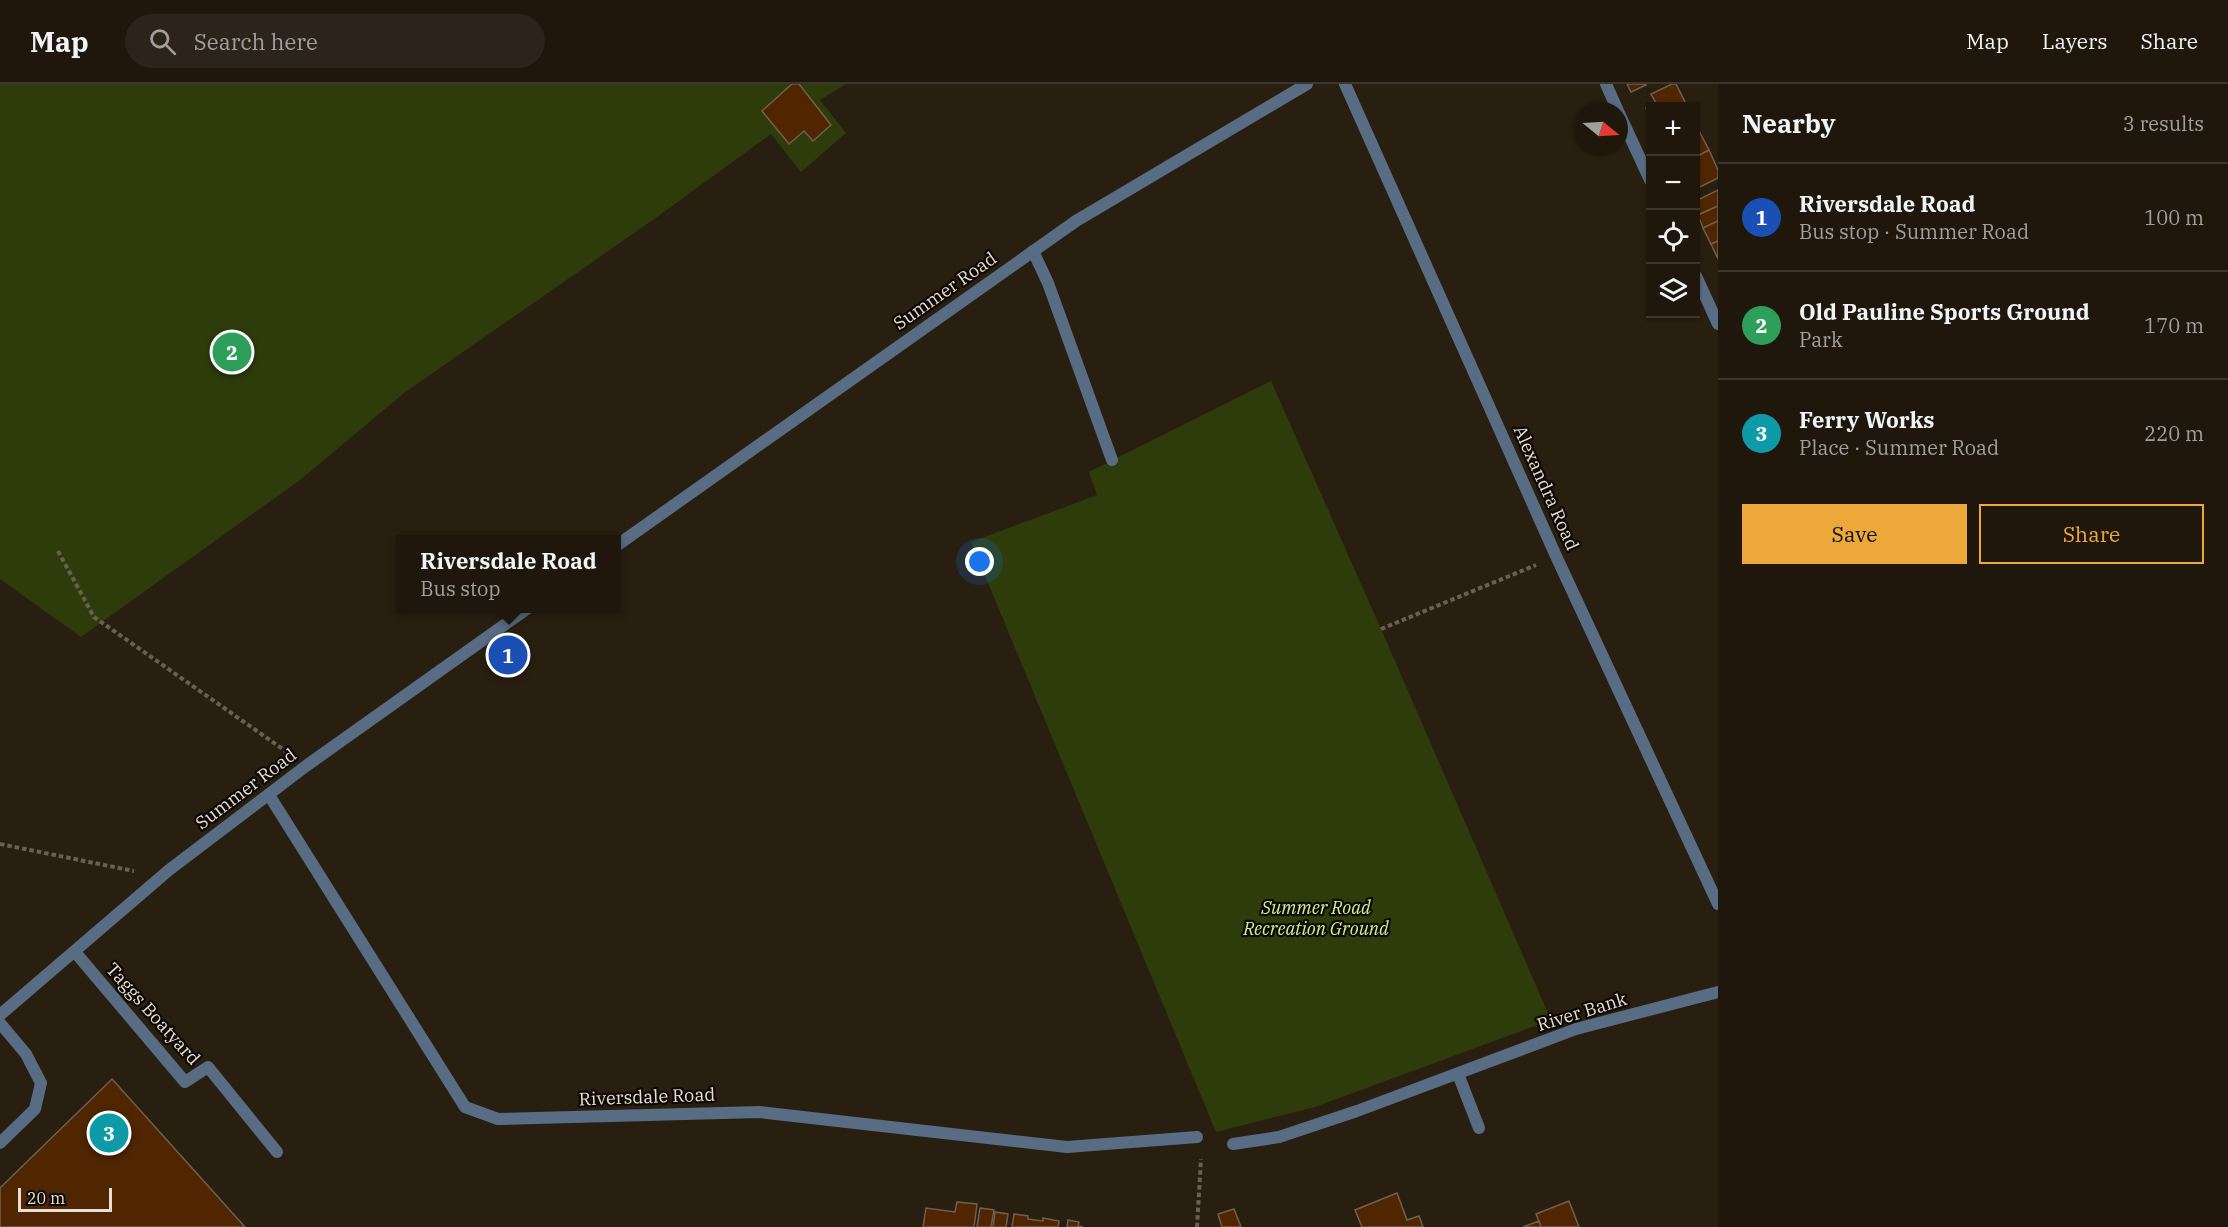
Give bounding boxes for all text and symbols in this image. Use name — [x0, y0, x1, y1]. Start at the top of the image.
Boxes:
search box — [125, 14, 545, 68]
text: Map — [30, 23, 89, 60]
icon: search — [146, 25, 179, 58]
text: Search here — [194, 27, 318, 56]
text: Map — [1966, 27, 2009, 55]
text: Layers — [2042, 27, 2108, 55]
text: Share — [2141, 27, 2198, 55]
north arrow — [1574, 102, 1628, 156]
map controls — [1646, 102, 1700, 318]
button: + — [1646, 102, 1700, 156]
text: Nearby — [1742, 106, 1836, 140]
text: 3 results — [2123, 110, 2204, 137]
button: − — [1646, 156, 1700, 210]
text: Riversdale Road — [1799, 189, 1975, 218]
text: 1 — [1756, 204, 1768, 231]
text: 100 m — [2144, 204, 2204, 231]
button: locate — [1646, 210, 1700, 264]
text: Bus stop · Summer Road — [1799, 218, 2029, 245]
street label: Summer Road — [889, 247, 1001, 335]
button: layers — [1646, 264, 1700, 318]
text: Old Pauline Sports Ground — [1799, 297, 2090, 326]
text: 2 — [1756, 312, 1768, 339]
text: 170 m — [2144, 312, 2204, 339]
text: Park — [1799, 326, 1843, 353]
pin: 2 — [212, 330, 252, 374]
text: Ferry Works — [1799, 405, 1934, 434]
text: 3 — [1756, 420, 1768, 447]
text: 220 m — [2144, 420, 2204, 447]
street label: Alexandra Road — [1509, 422, 1584, 554]
text: Place · Summer Road — [1799, 434, 1999, 461]
button: Save — [1742, 504, 1967, 564]
button: Share — [1979, 504, 2204, 564]
popup — [396, 535, 621, 613]
text: Riversdale Road — [420, 546, 597, 575]
your location — [965, 547, 994, 576]
text: Bus stop — [420, 575, 501, 602]
pin: 1 — [488, 632, 528, 678]
street label: Summer Road — [191, 743, 301, 834]
park label: Summer Road Recreation Ground — [1242, 896, 1389, 940]
street label: Taggs Boatyard — [101, 958, 205, 1070]
street label: River Bank — [1534, 987, 1630, 1036]
street label: Riversdale Road — [578, 1083, 716, 1110]
pin: 3 — [90, 1110, 128, 1156]
scale bar — [18, 1185, 112, 1212]
text: 20 m — [27, 1188, 65, 1208]

